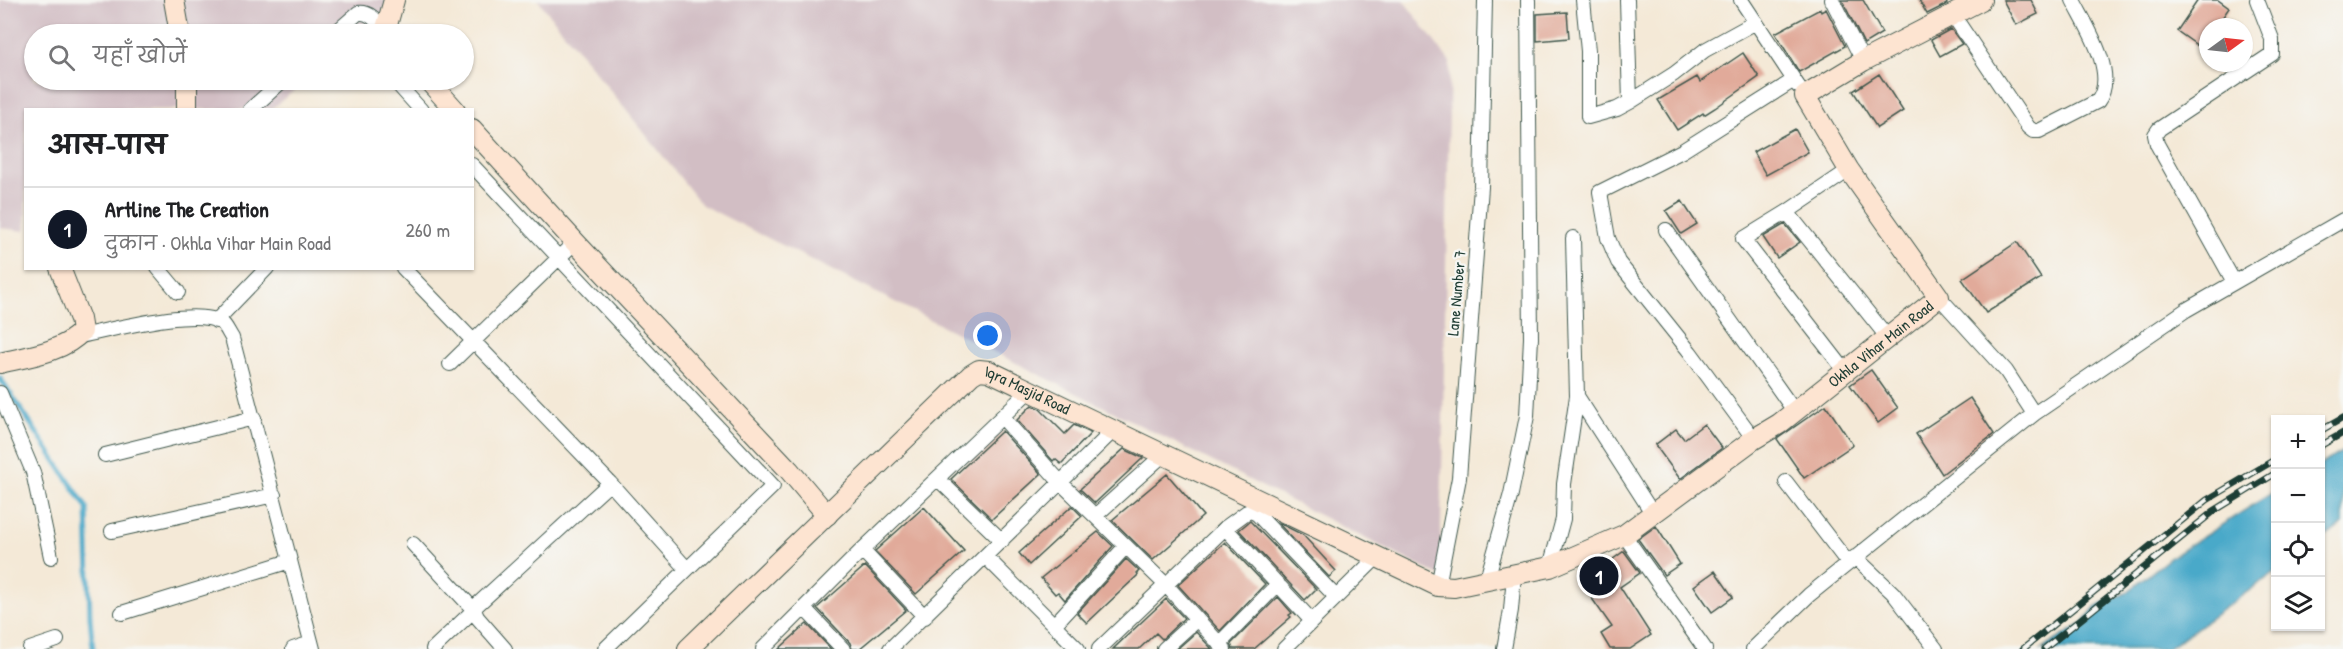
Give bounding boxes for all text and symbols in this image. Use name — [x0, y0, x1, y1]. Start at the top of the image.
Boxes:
north arrow — [2199, 18, 2253, 72]
search box — [24, 24, 474, 90]
text: यहाँ खोजें — [93, 40, 187, 70]
icon: search — [45, 41, 78, 74]
text: आस-पास — [48, 127, 167, 162]
text: Artline The Creation — [105, 194, 269, 224]
text: 1 — [64, 216, 71, 243]
text: 260 m — [406, 216, 450, 243]
text: दुकान · Okhla Vihar Main Road — [105, 229, 331, 256]
street label: Lane Number 7 — [1441, 249, 1471, 337]
street label: Okhla Vihar Main Road — [1823, 295, 1937, 392]
your location — [973, 321, 1002, 350]
street label: Iqra Masjid Road — [984, 360, 1074, 419]
map controls — [2271, 415, 2325, 631]
button: + — [2271, 415, 2325, 469]
button: − — [2271, 469, 2325, 523]
button: locate — [2271, 523, 2325, 577]
pin: 1 — [1580, 554, 1618, 598]
button: layers — [2271, 577, 2325, 631]

